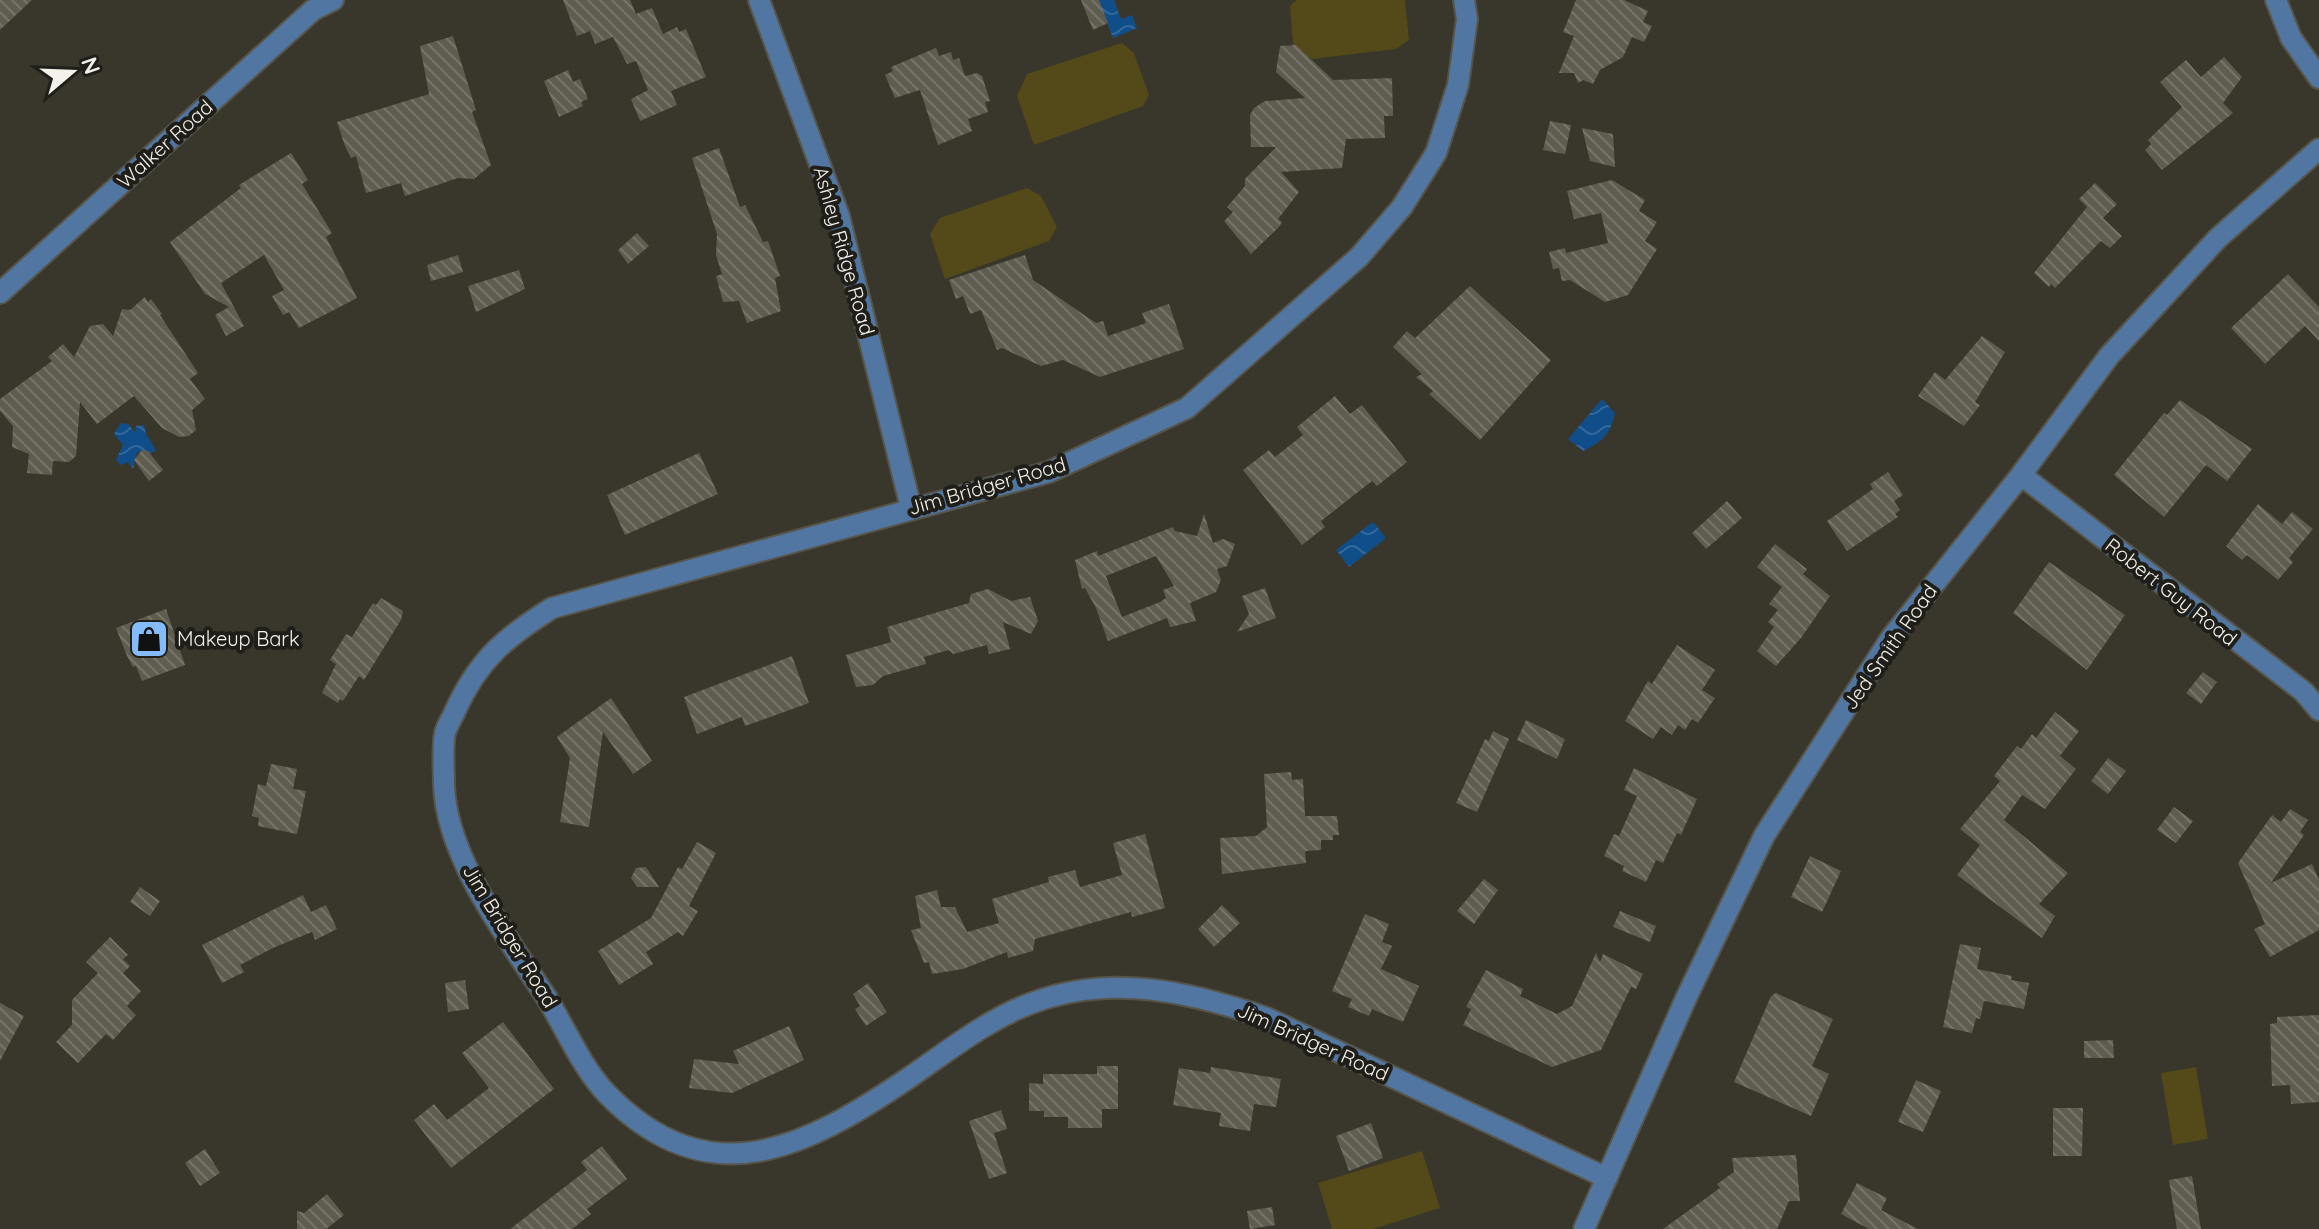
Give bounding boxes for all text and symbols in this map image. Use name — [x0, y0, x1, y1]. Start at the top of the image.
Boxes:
north arrow — [32, 32, 112, 112]
text: N — [75, 53, 107, 78]
street label: Walker Road — [112, 94, 218, 193]
street label: Ashley Ridge Road — [808, 164, 881, 338]
street label: Jim Bridger Road — [905, 451, 1069, 520]
street label: Robert Guy Road — [2100, 532, 2242, 651]
street label: Jed Smith Road — [1837, 579, 1942, 714]
shop icon: Makeup Bark — [128, 618, 170, 660]
place label: Makeup Bark — [177, 626, 300, 651]
street label: Jim Bridger Road — [458, 860, 563, 1012]
street label: Jim Bridger Road — [1234, 997, 1393, 1086]

